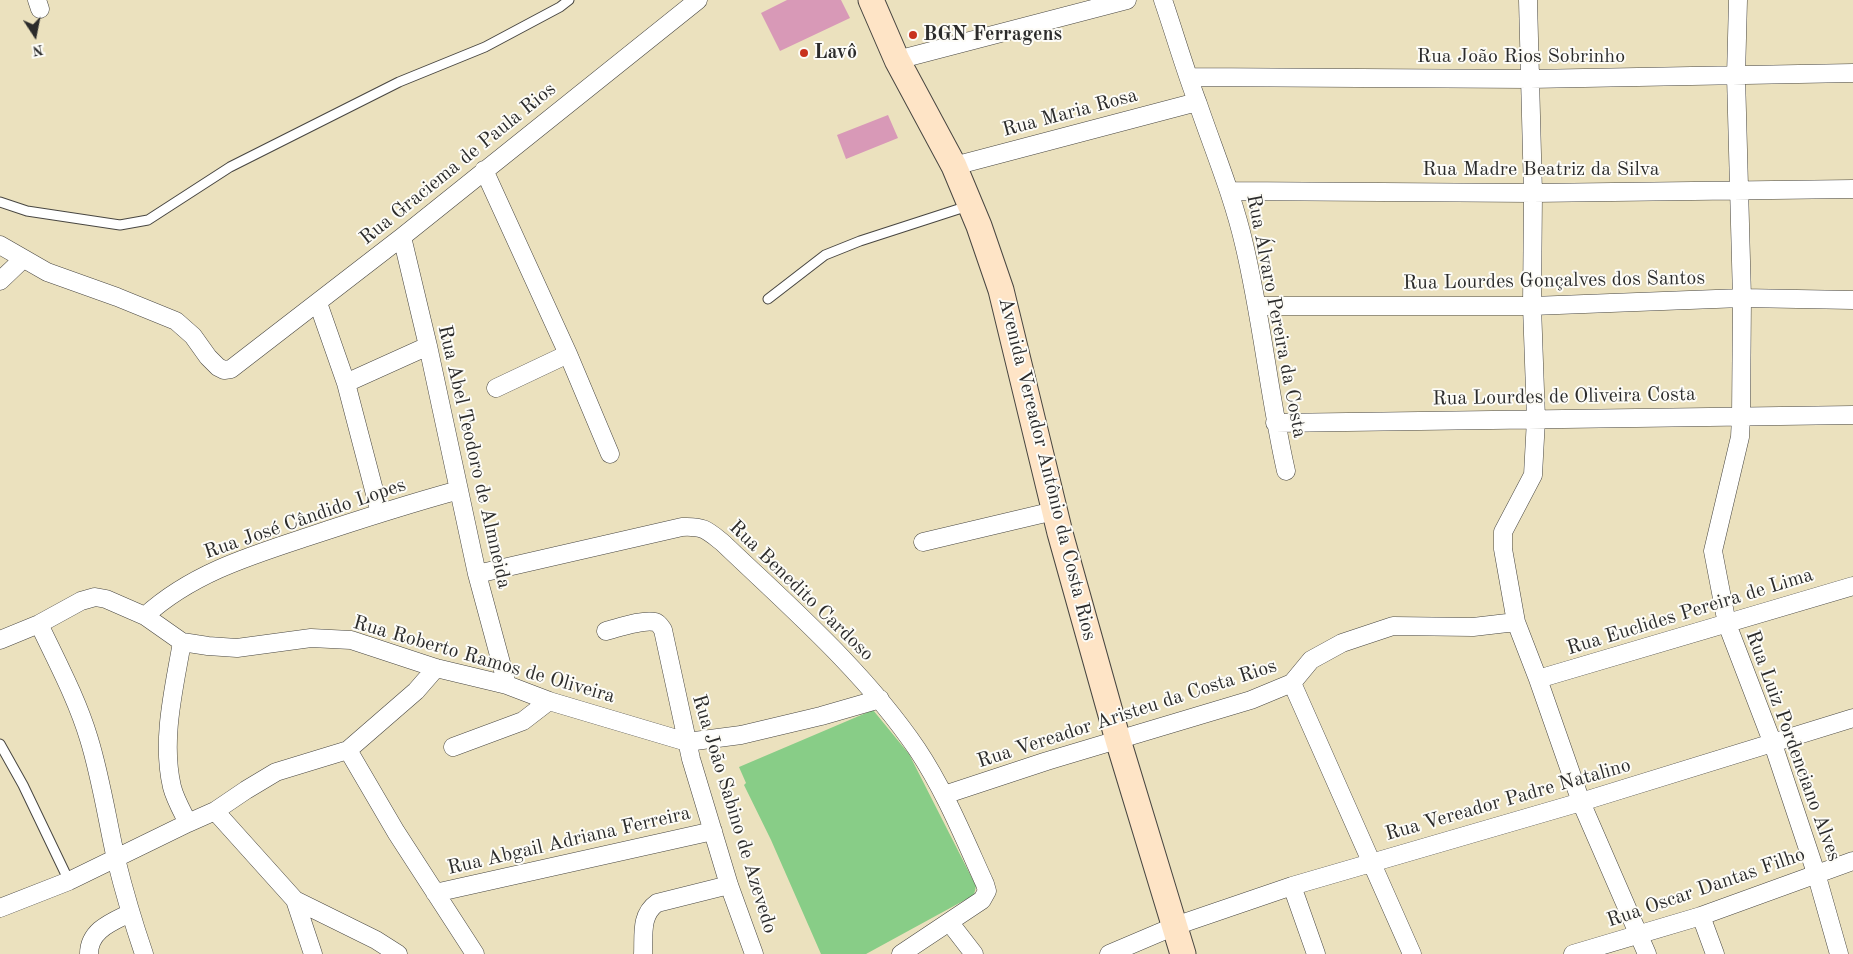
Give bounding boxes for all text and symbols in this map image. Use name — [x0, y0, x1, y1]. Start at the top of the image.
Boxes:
north arrow — [10, 10, 60, 60]
place label: BGN Ferragens — [923, 23, 1062, 47]
marker: BGN Ferragens — [907, 29, 919, 41]
place label: Lavô — [814, 41, 857, 65]
text: N — [31, 42, 44, 58]
street label: Rua João Rios Sobrinho — [1417, 45, 1625, 69]
marker: Lavô — [798, 47, 810, 59]
street label: Rua Graciema de Paula Rios — [355, 77, 561, 251]
street label: Rua Maria Rosa — [1000, 83, 1140, 143]
street label: Rua Madre Beatriz da Silva — [1422, 158, 1660, 182]
street label: Rua Álvaro Pereira da Costa — [1241, 192, 1311, 440]
street label: Rua Lourdes Gonçalves dos Santos — [1403, 266, 1705, 296]
street label: Avenida Vereador Antônio da Costa Rios — [993, 295, 1101, 643]
street label: Rua Abel Teodoro de Almneida — [432, 323, 516, 591]
street label: Rua Lourdes de Oliveira Costa — [1432, 383, 1696, 411]
street label: Rua José Cândido Lopes — [201, 473, 409, 565]
street label: Rua Benedito Cardoso — [724, 516, 878, 666]
street label: Rua Euclides Pereira de Lima — [1564, 563, 1816, 661]
street label: Rua Roberto Ramos de Oliveira — [350, 611, 618, 709]
street label: Rua Luiz Pordenciano Alves — [1740, 627, 1846, 865]
street label: Rua Vereador Aristeu da Costa Rios — [974, 654, 1280, 774]
street label: Rua João Sabino de Azevedo — [686, 692, 782, 936]
street label: Rua Vereador Padre Natalino — [1382, 753, 1634, 847]
street label: Rua Abgail Adriana Ferreira — [445, 801, 693, 881]
street label: Rua Oscar Dantas Filho — [1604, 843, 1808, 933]

